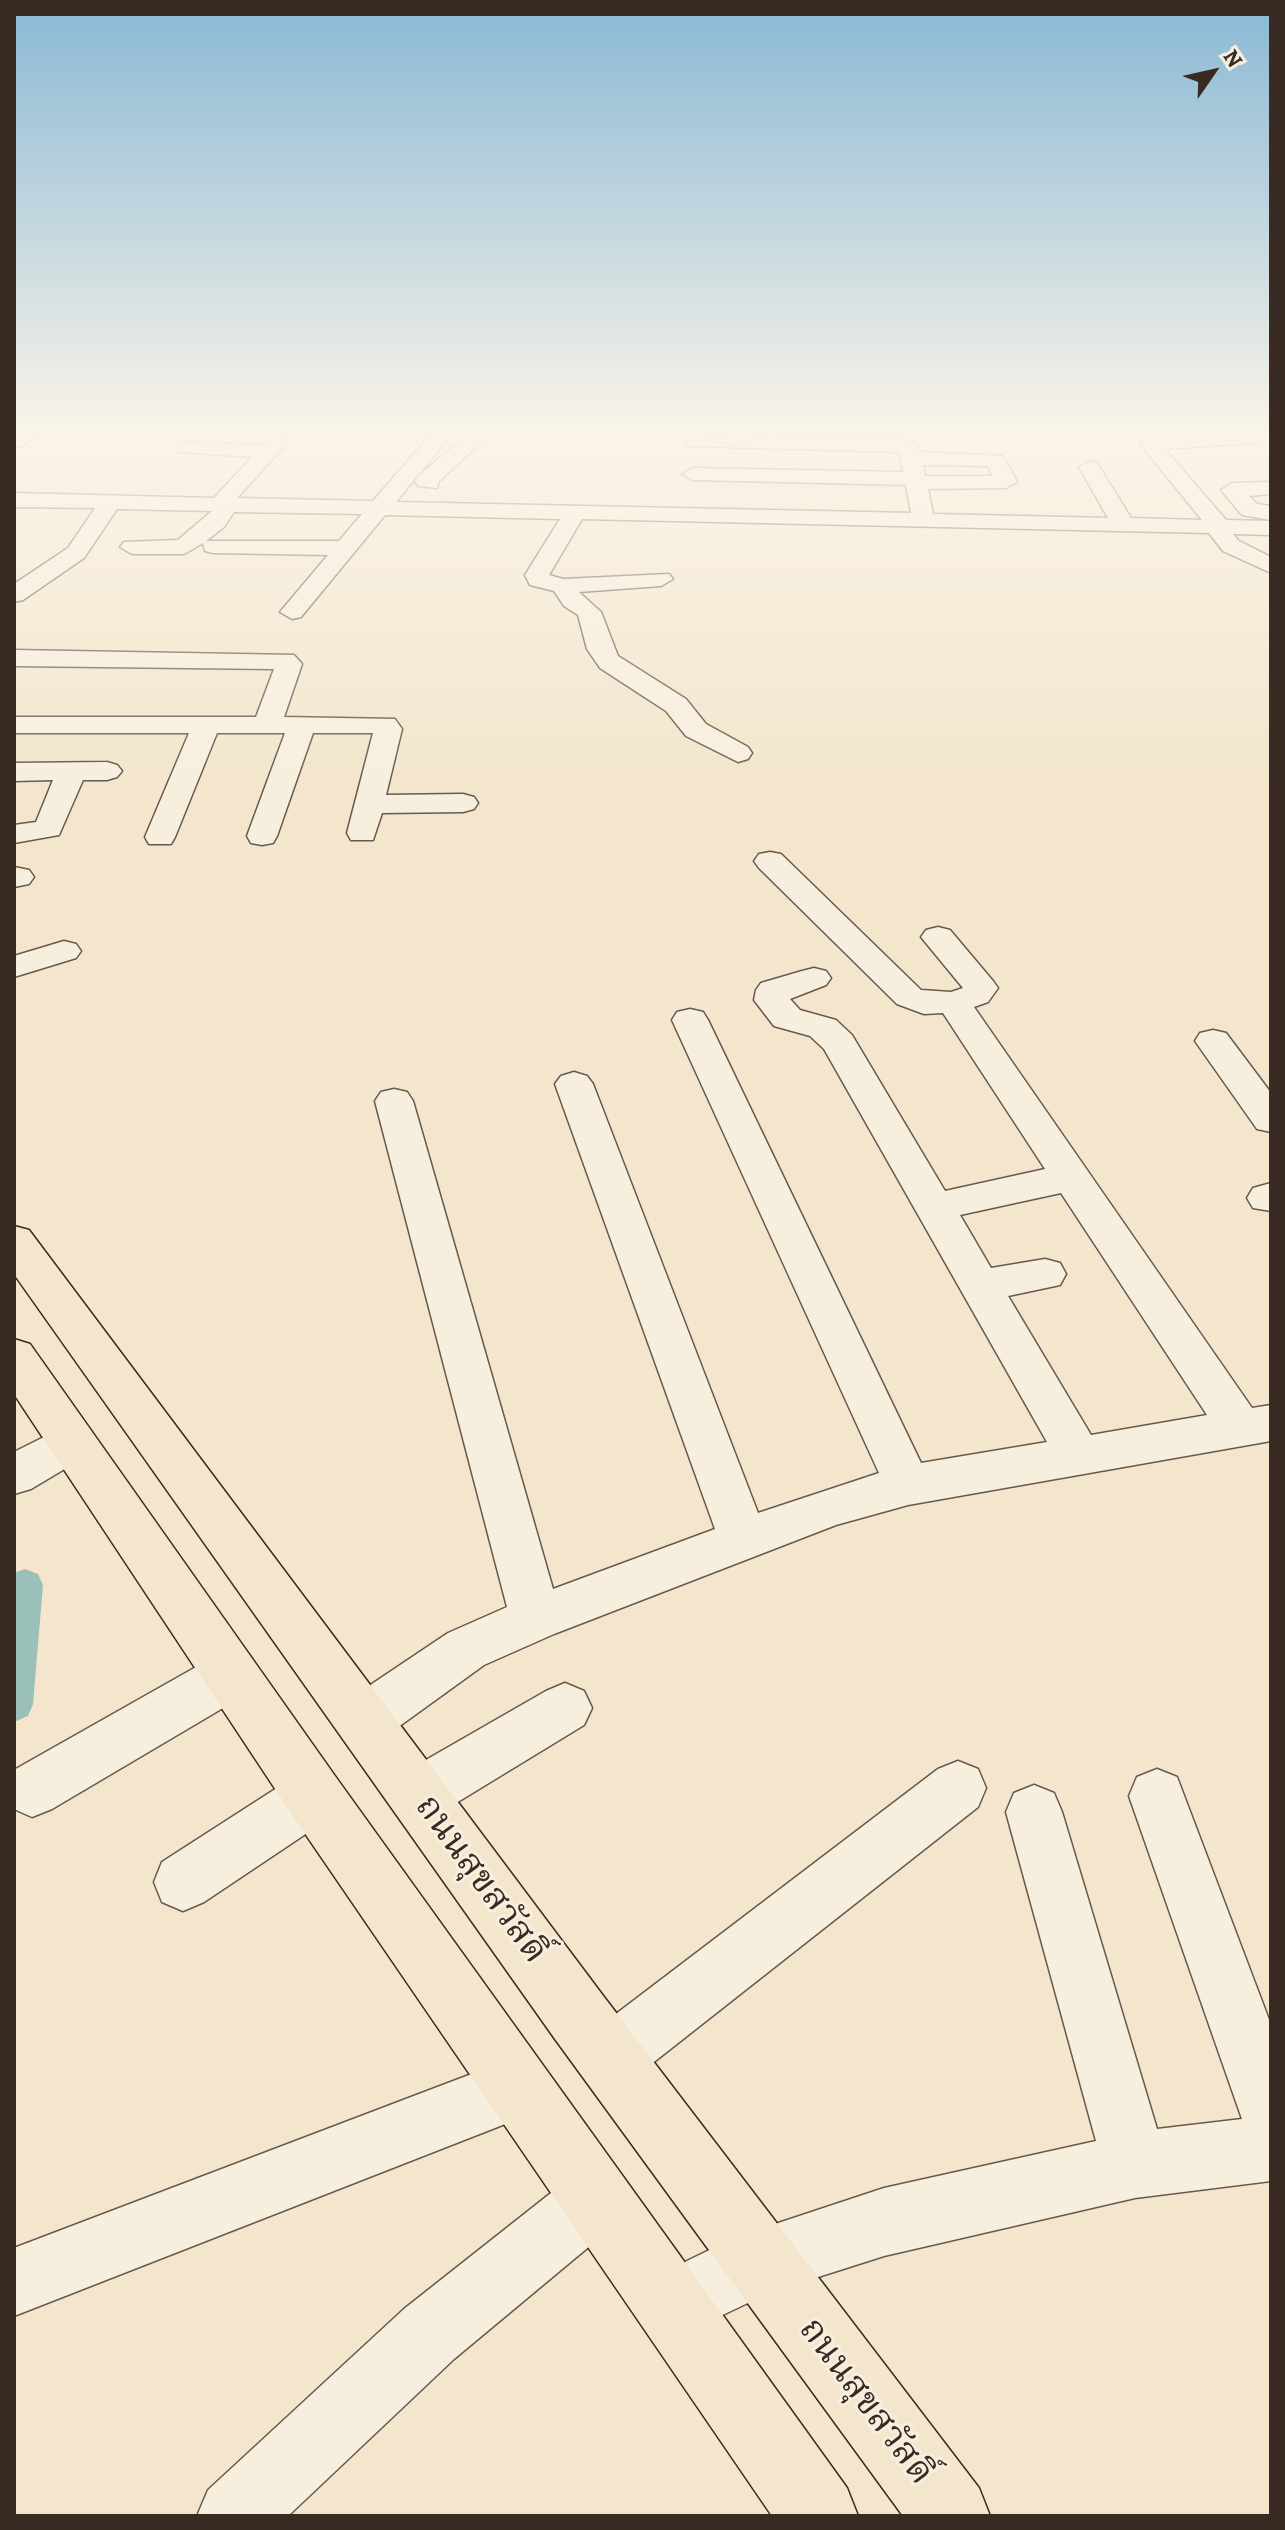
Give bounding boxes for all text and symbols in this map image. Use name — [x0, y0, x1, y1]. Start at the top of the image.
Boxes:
north arrow — [1173, 32, 1253, 112]
text: N — [1216, 44, 1250, 74]
street label: ถนนสุขสวัสดิ์ — [404, 1787, 556, 1973]
street label: ถนนสุขสวัสดิ์ — [788, 2310, 942, 2494]

